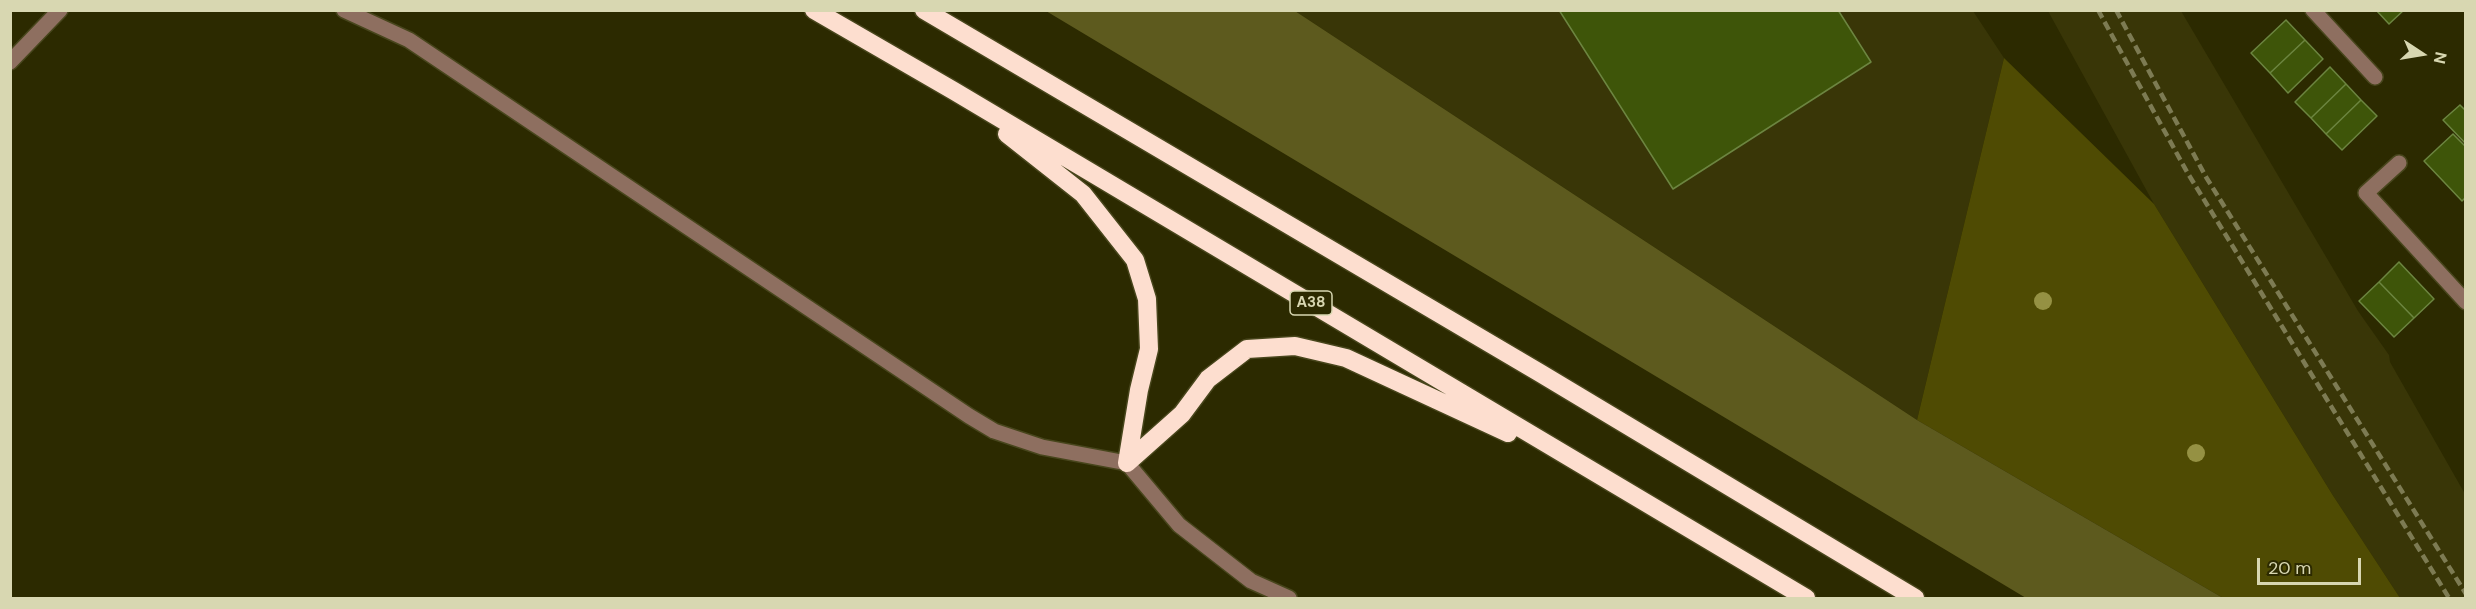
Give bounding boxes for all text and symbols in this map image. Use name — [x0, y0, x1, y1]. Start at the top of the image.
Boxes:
north arrow — [2392, 24, 2452, 84]
text: N — [2429, 50, 2452, 66]
road number: A38 — [1290, 291, 1332, 315]
scale bar — [2260, 546, 2364, 584]
text: 20 m — [2268, 556, 2311, 580]

